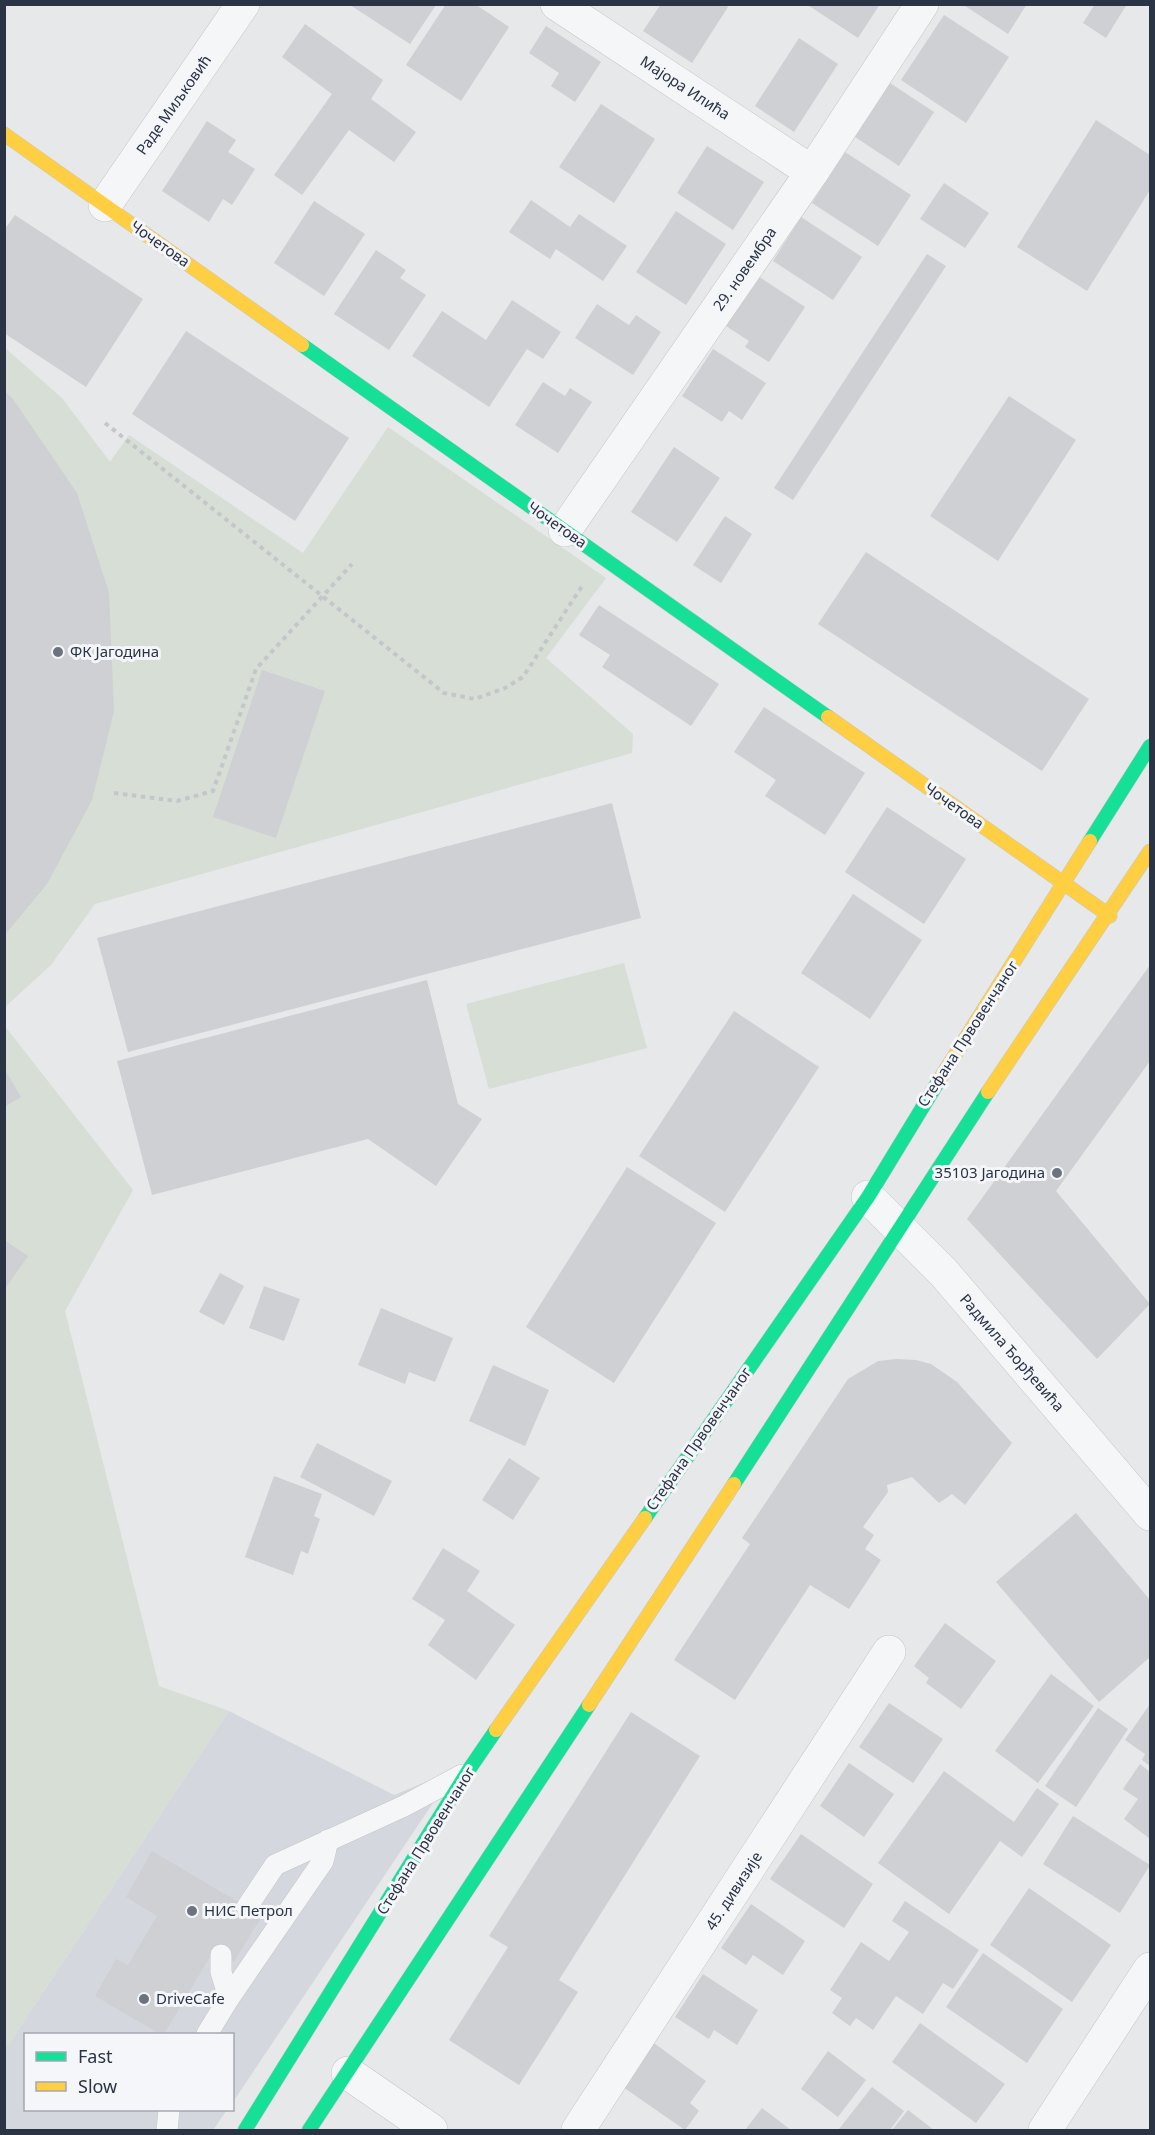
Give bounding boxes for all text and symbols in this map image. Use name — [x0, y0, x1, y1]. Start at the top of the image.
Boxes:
street label: Раде Миљковић — [131, 50, 215, 158]
street label: Мајора Илића — [637, 51, 734, 124]
street label: Чочетова — [127, 215, 194, 271]
street label: 29. новембра — [708, 223, 780, 314]
street label: Чочетова — [524, 496, 591, 552]
place label: ФК Јагодина — [70, 641, 159, 661]
marker: ФК Јагодина — [51, 645, 65, 659]
street label: Чочетова — [921, 777, 988, 833]
street label: Стефана Првовенчаног — [912, 956, 1022, 1111]
place label: 35103 Јагодина — [935, 1162, 1045, 1182]
marker: 35103 Јагодина — [1050, 1166, 1064, 1180]
street label: Радмила Ђорђевића — [956, 1289, 1069, 1415]
street label: Стефана Првовенчаног — [641, 1362, 756, 1514]
street label: Стефана Првовенчаног — [371, 1762, 479, 1918]
street label: 45. дивизије — [700, 1847, 766, 1934]
place label: НИС Петрол — [204, 1900, 293, 1920]
marker: НИС Петрол — [185, 1904, 199, 1918]
place label: DriveCafe — [156, 1988, 225, 2008]
marker: DriveCafe — [137, 1992, 151, 2006]
legend — [24, 2033, 234, 2111]
text: Fast — [78, 2044, 113, 2068]
text: Slow — [78, 2074, 117, 2098]

